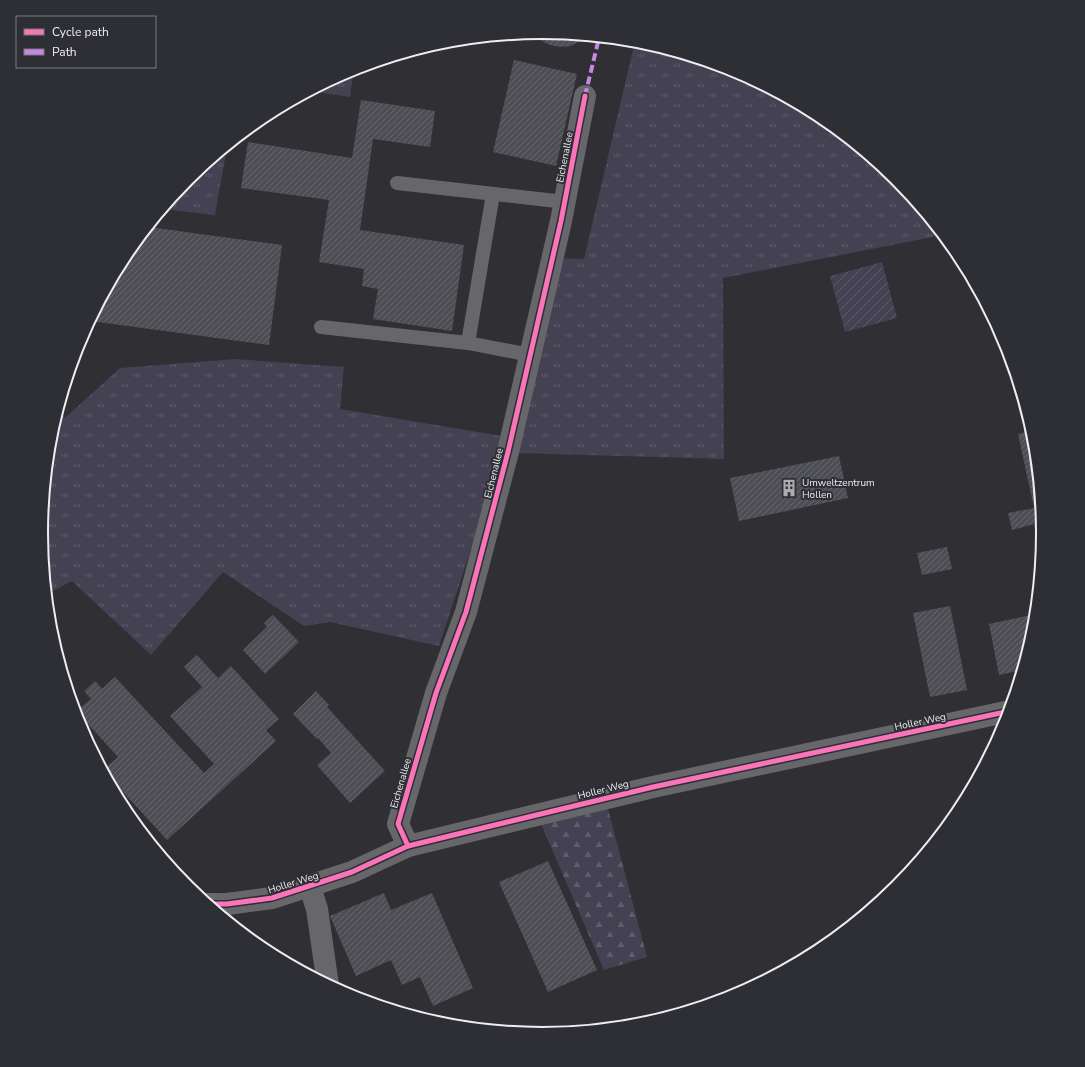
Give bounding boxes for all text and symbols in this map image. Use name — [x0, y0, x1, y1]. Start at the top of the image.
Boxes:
legend — [16, 16, 156, 68]
text: Cycle path — [52, 24, 109, 40]
text: Path — [52, 44, 77, 60]
street label: Eichenallee — [553, 131, 577, 184]
street label: Eichenallee — [481, 447, 507, 500]
place label: Umweltzentrum Hollen — [802, 476, 875, 502]
building icon: Umweltzentrum Hollen — [779, 478, 799, 498]
street label: Holler Weg — [893, 710, 947, 734]
street label: Eichenallee — [387, 757, 415, 810]
street label: Holler Weg — [576, 777, 630, 803]
street label: Holler Weg — [266, 869, 320, 897]

